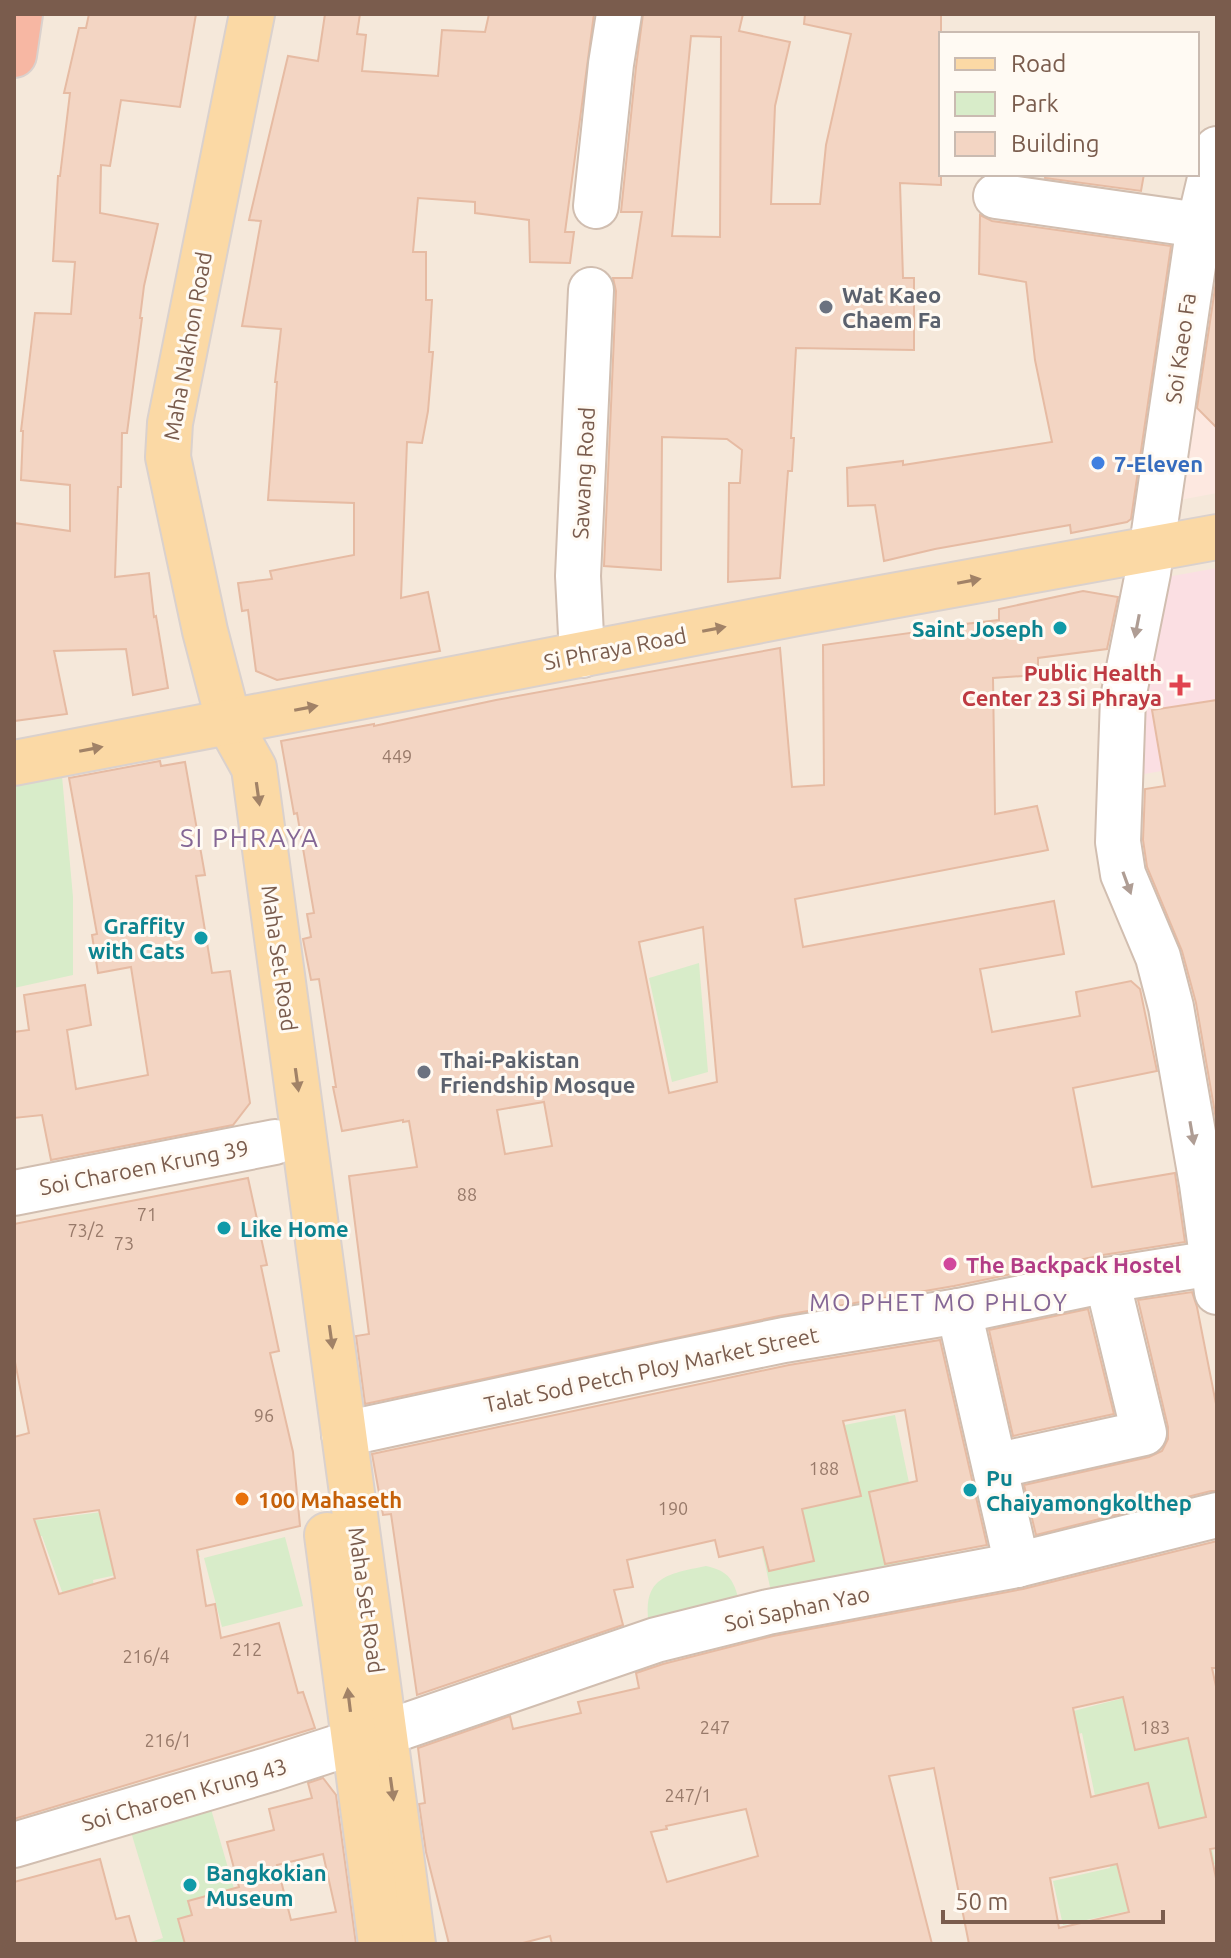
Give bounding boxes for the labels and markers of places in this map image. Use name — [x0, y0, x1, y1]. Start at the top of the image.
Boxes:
place label: Wat Kaeo Chaem Fa — [842, 282, 941, 332]
marker: Wat Kaeo Chaem Fa — [817, 298, 835, 316]
place label: 7-Eleven — [1114, 451, 1203, 476]
marker: 7-Eleven — [1089, 454, 1107, 472]
place label: Saint Joseph — [912, 616, 1044, 641]
marker: Saint Joseph — [1051, 619, 1069, 637]
place label: Public Health Center 23 Si Phraya — [962, 660, 1162, 710]
marker: Public Health Center 23 Si Phraya — [1169, 674, 1191, 696]
place label: Graffity with Cats — [88, 913, 185, 963]
marker: Graffity with Cats — [192, 929, 210, 947]
place label: Thai-Pakistan Friendship Mosque — [440, 1047, 636, 1097]
marker: Thai-Pakistan Friendship Mosque — [415, 1063, 433, 1081]
place label: Like Home — [240, 1216, 349, 1241]
marker: Like Home — [215, 1219, 233, 1237]
place label: The Backpack Hostel — [966, 1252, 1182, 1277]
marker: The Backpack Hostel — [941, 1255, 959, 1273]
place label: Pu Chaiyamongkolthep — [986, 1465, 1192, 1515]
marker: Pu Chaiyamongkolthep — [961, 1481, 979, 1499]
place label: 100 Mahaseth — [258, 1487, 402, 1512]
marker: 100 Mahaseth — [233, 1490, 251, 1508]
place label: Bangkokian Museum — [206, 1860, 327, 1910]
marker: Bangkokian Museum — [181, 1876, 199, 1894]

